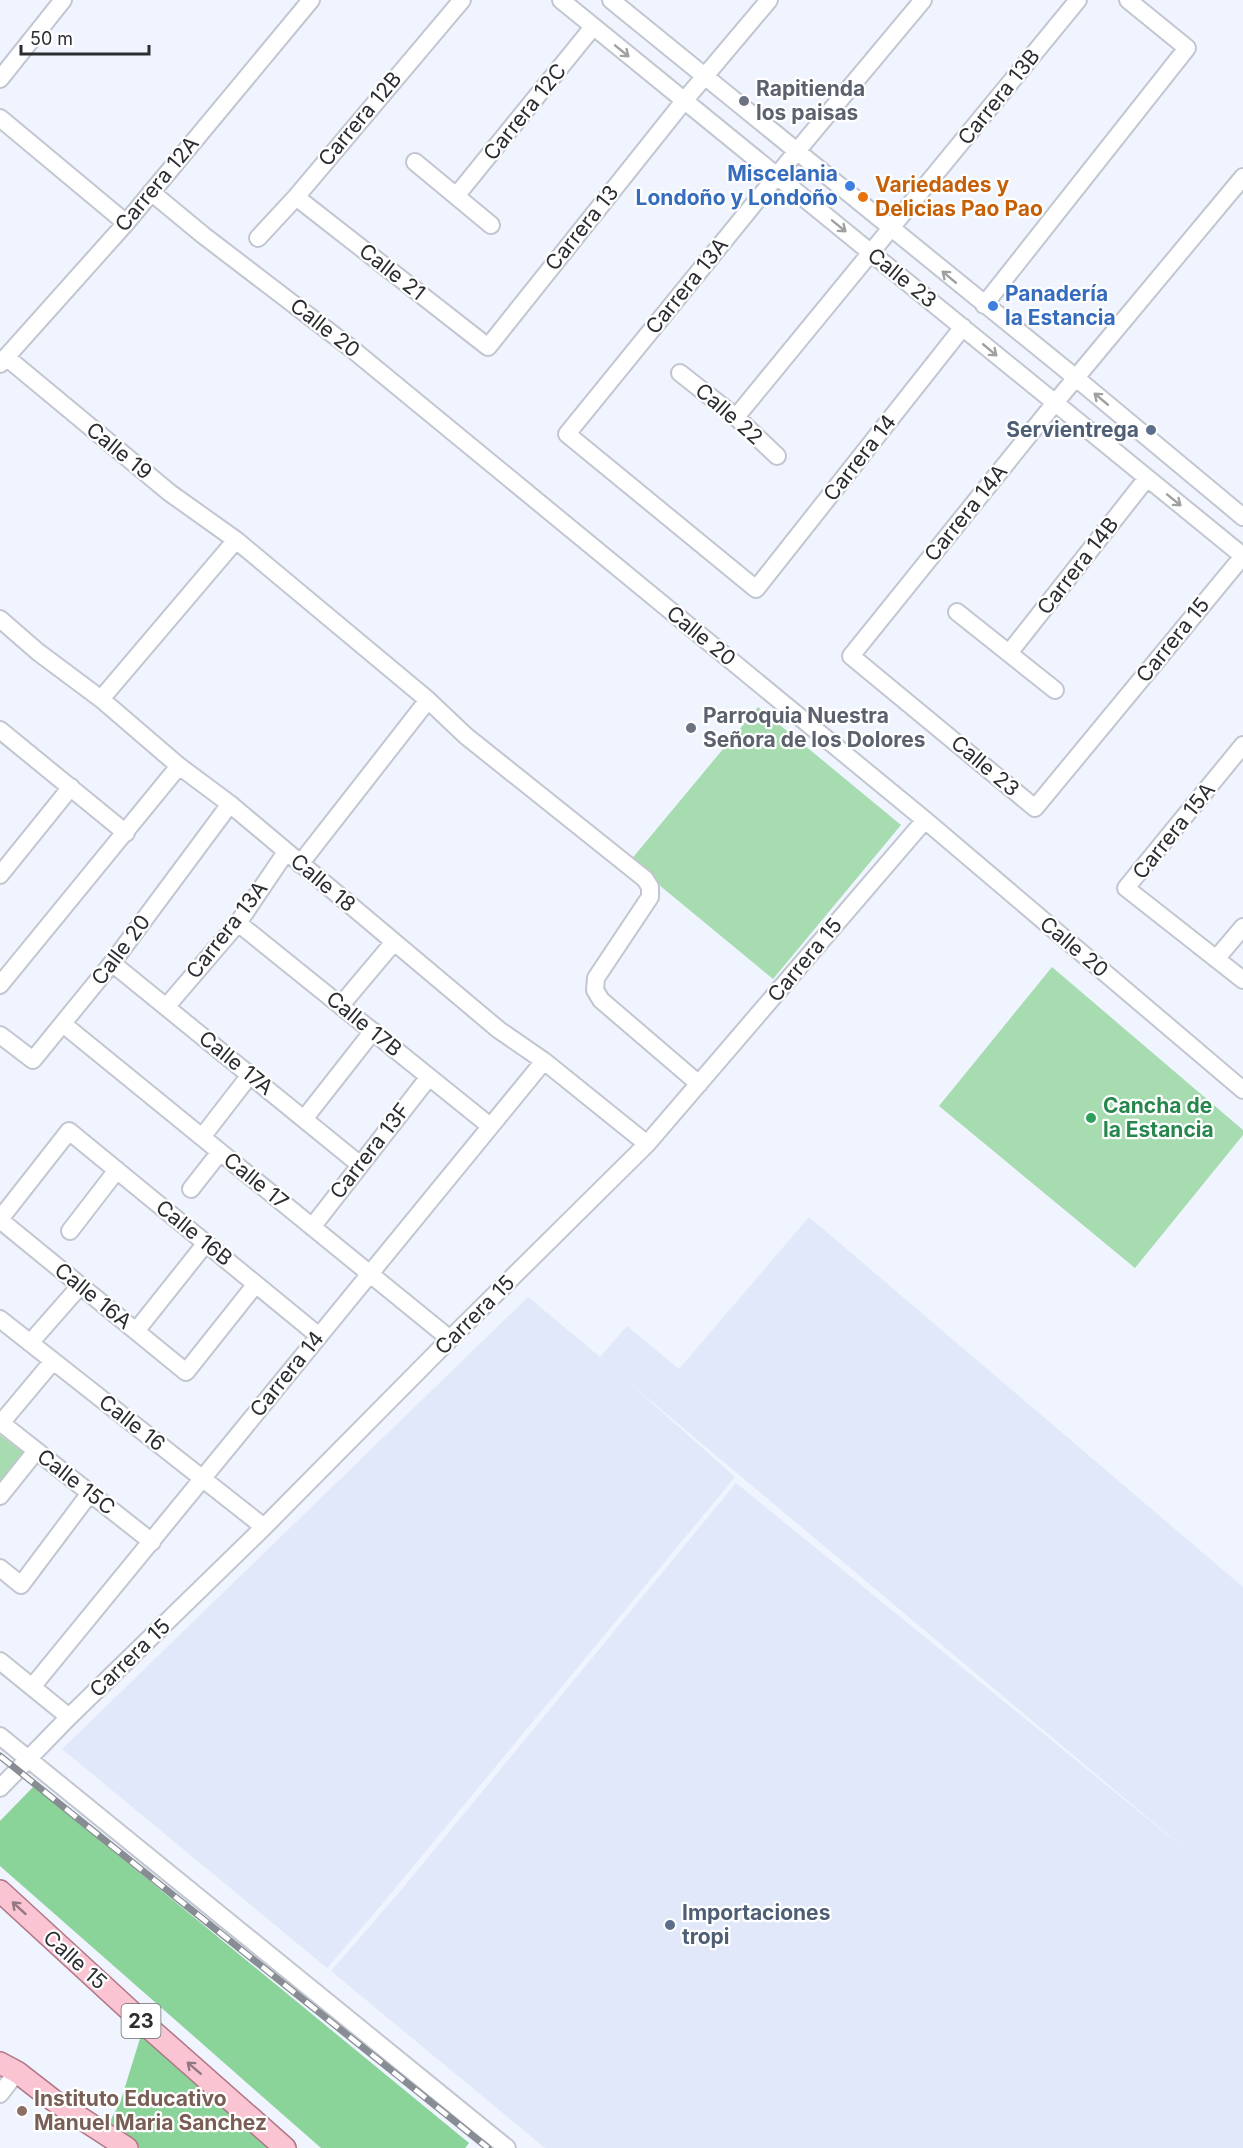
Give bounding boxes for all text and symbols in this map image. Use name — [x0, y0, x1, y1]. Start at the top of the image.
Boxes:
scale bar — [21, 18, 148, 56]
text: 50 m — [30, 28, 73, 49]
one-way arrow — [614, 44, 630, 57]
street label: Carrera 13B — [952, 44, 1045, 150]
street label: Carrera 12C — [478, 58, 571, 165]
street label: Carrera 12B — [313, 66, 406, 171]
place label: Rapitienda los paisas — [756, 76, 865, 125]
marker: Rapitienda los paisas — [737, 94, 751, 108]
street label: Carrera 12A — [110, 131, 204, 236]
place label: Miscelania Londoño y Londoño — [636, 161, 838, 210]
place label: Variedades y Delicias Pao Pao — [875, 172, 1043, 221]
marker: Miscelania Londoño y Londoño — [843, 179, 857, 193]
street label: Carrera 13 — [540, 180, 624, 275]
marker: Variedades y Delicias Pao Pao — [856, 190, 870, 204]
one-way arrow — [831, 220, 847, 233]
street label: Carrera 13A — [640, 232, 733, 339]
street label: Calle 21 — [354, 238, 430, 305]
street label: Calle 23 — [863, 242, 942, 313]
one-way arrow — [942, 270, 958, 283]
place label: Panadería la Estancia — [1005, 281, 1116, 330]
street label: Calle 20 — [285, 293, 365, 363]
marker: Panadería la Estancia — [986, 299, 1000, 313]
one-way arrow — [982, 343, 997, 357]
street label: Calle 22 — [691, 378, 768, 450]
one-way arrow — [1093, 393, 1109, 406]
street label: Carrera 14 — [818, 409, 901, 506]
street label: Calle 19 — [82, 417, 157, 485]
place label: Servientrega — [1006, 417, 1139, 442]
marker: Servientrega — [1144, 423, 1158, 437]
street label: Carrera 14A — [919, 459, 1012, 566]
one-way arrow — [1165, 493, 1181, 506]
street label: Carrera 14B — [1032, 512, 1123, 619]
street label: Carrera 15 — [1131, 592, 1214, 687]
street label: Calle 20 — [662, 600, 741, 671]
place label: Parroquia Nuestra Señora de los Dolores — [703, 703, 926, 752]
marker: Parroquia Nuestra Señora de los Dolores — [684, 721, 698, 735]
street label: Calle 23 — [946, 730, 1024, 801]
street label: Carrera 15A — [1127, 778, 1220, 884]
street label: Calle 18 — [286, 848, 361, 917]
street label: Carrera 13A — [181, 876, 272, 983]
street label: Calle 20 — [86, 910, 155, 990]
street label: Calle 20 — [1035, 911, 1114, 982]
street label: Carrera 15 — [762, 913, 847, 1007]
street label: Calle 17B — [322, 986, 407, 1062]
street label: Calle 17A — [194, 1025, 278, 1100]
place label: Cancha de la Estancia — [1103, 1093, 1214, 1142]
street label: Carrera 13F — [324, 1098, 415, 1204]
marker: Cancha de la Estancia — [1084, 1111, 1098, 1125]
street label: Calle 17 — [219, 1147, 294, 1214]
street label: Calle 16B — [151, 1194, 237, 1271]
street label: Calle 16A — [50, 1257, 137, 1334]
street label: Carrera 15 — [430, 1270, 520, 1360]
street label: Carrera 14 — [245, 1326, 329, 1422]
street label: Calle 16 — [94, 1389, 170, 1456]
street label: Calle 15C — [32, 1443, 120, 1520]
street label: Carrera 15 — [84, 1613, 175, 1702]
place label: Importaciones tropi — [682, 1900, 830, 1949]
one-way arrow — [11, 1901, 26, 1915]
marker: Importaciones tropi — [663, 1918, 677, 1932]
street label: Calle 15 — [38, 1925, 112, 1995]
road number: 23 — [122, 2004, 160, 2038]
one-way arrow — [187, 2061, 202, 2075]
place label: Instituto Educativo Manuel Maria Sanchez — [34, 2086, 267, 2135]
marker: Instituto Educativo Manuel Maria Sanchez — [15, 2104, 29, 2118]

